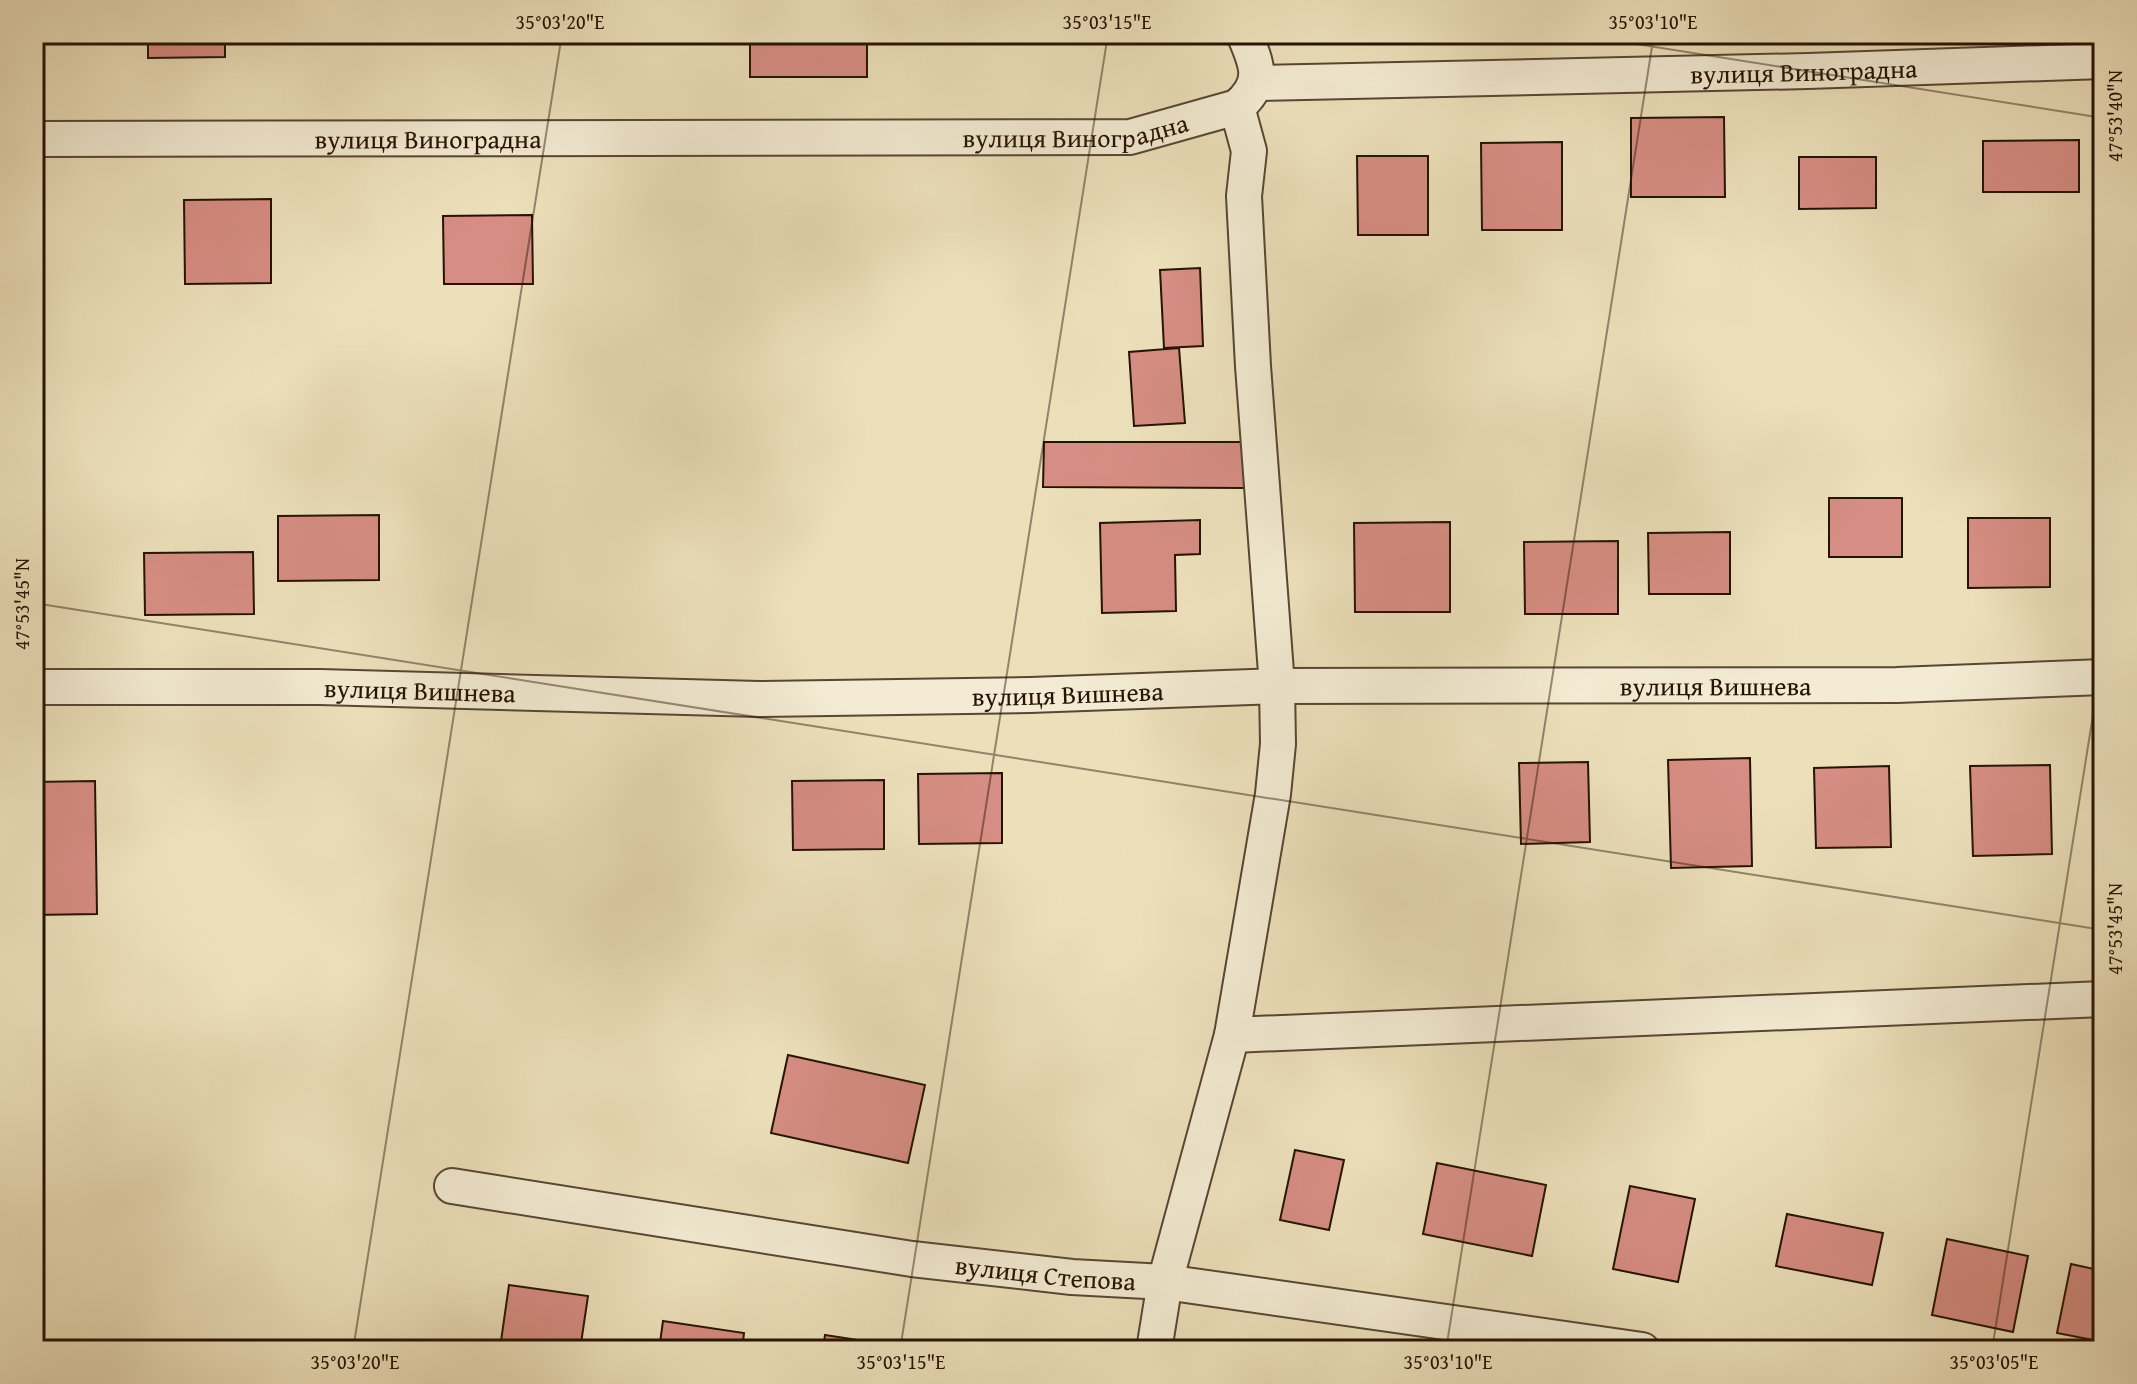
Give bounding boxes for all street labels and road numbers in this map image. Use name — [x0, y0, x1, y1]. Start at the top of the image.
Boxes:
street label: вулиця Виноградна — [1690, 48, 1919, 93]
street label: вулиця Виноградна — [962, 102, 1193, 157]
street label: вулиця Виноградна — [314, 119, 542, 158]
street label: вулиця Вишнева — [1620, 666, 1812, 705]
street label: вулиця Вишнева — [324, 668, 517, 712]
street label: вулиця Вишнева — [972, 671, 1165, 715]
street label: вулиця Степова — [953, 1244, 1137, 1300]

